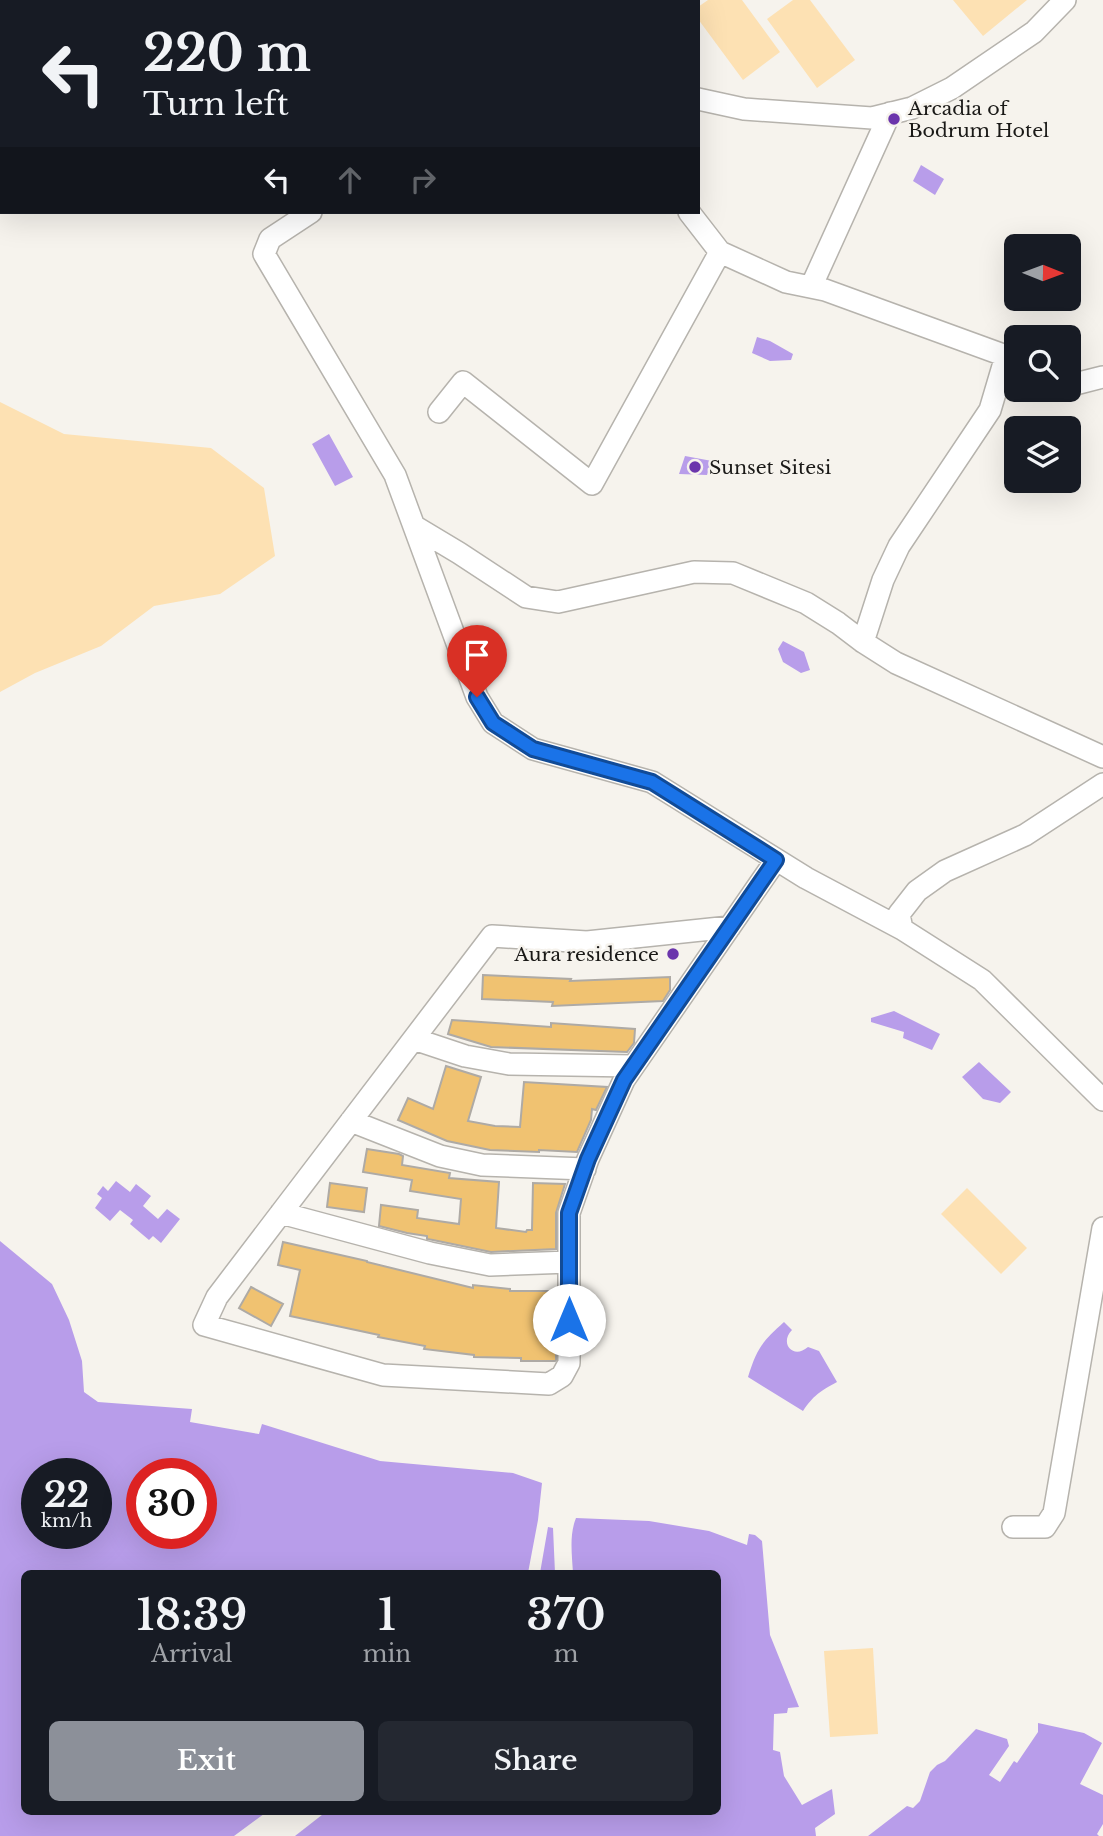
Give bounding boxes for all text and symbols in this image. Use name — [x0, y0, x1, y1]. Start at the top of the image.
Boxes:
text: 220 m — [143, 23, 311, 84]
icon: left — [28, 28, 119, 119]
text: Turn left — [143, 84, 289, 124]
place label: Arcadia of Bodrum Hotel — [907, 97, 1049, 142]
marker: Arcadia of Bodrum Hotel — [886, 111, 902, 127]
icon: left — [258, 161, 296, 199]
icon: ahead — [331, 161, 369, 199]
icon: right — [404, 161, 442, 199]
north arrow — [1004, 234, 1082, 312]
map controls — [1004, 234, 1081, 493]
button: search — [1004, 325, 1081, 402]
button: layers — [1004, 416, 1081, 493]
place label: Sunset Sitesi — [709, 456, 832, 479]
marker: Sunset Sitesi — [687, 459, 703, 475]
pin — [447, 625, 507, 697]
icon: arrive — [458, 636, 496, 674]
place label: Aura residence — [513, 943, 659, 966]
marker: Aura residence — [665, 946, 681, 962]
position arrow — [532, 1283, 606, 1357]
speed limit sign: 30 — [126, 1458, 217, 1549]
text: 22 — [44, 1473, 89, 1516]
text: km/h — [41, 1510, 92, 1532]
text: 18:39 — [136, 1589, 247, 1641]
text: 1 — [378, 1589, 396, 1641]
text: 370 — [526, 1589, 606, 1641]
text: Arrival — [151, 1640, 233, 1668]
text: min — [363, 1640, 411, 1668]
text: m — [554, 1640, 578, 1668]
button: Exit — [49, 1721, 364, 1801]
button: Share — [378, 1721, 693, 1801]

